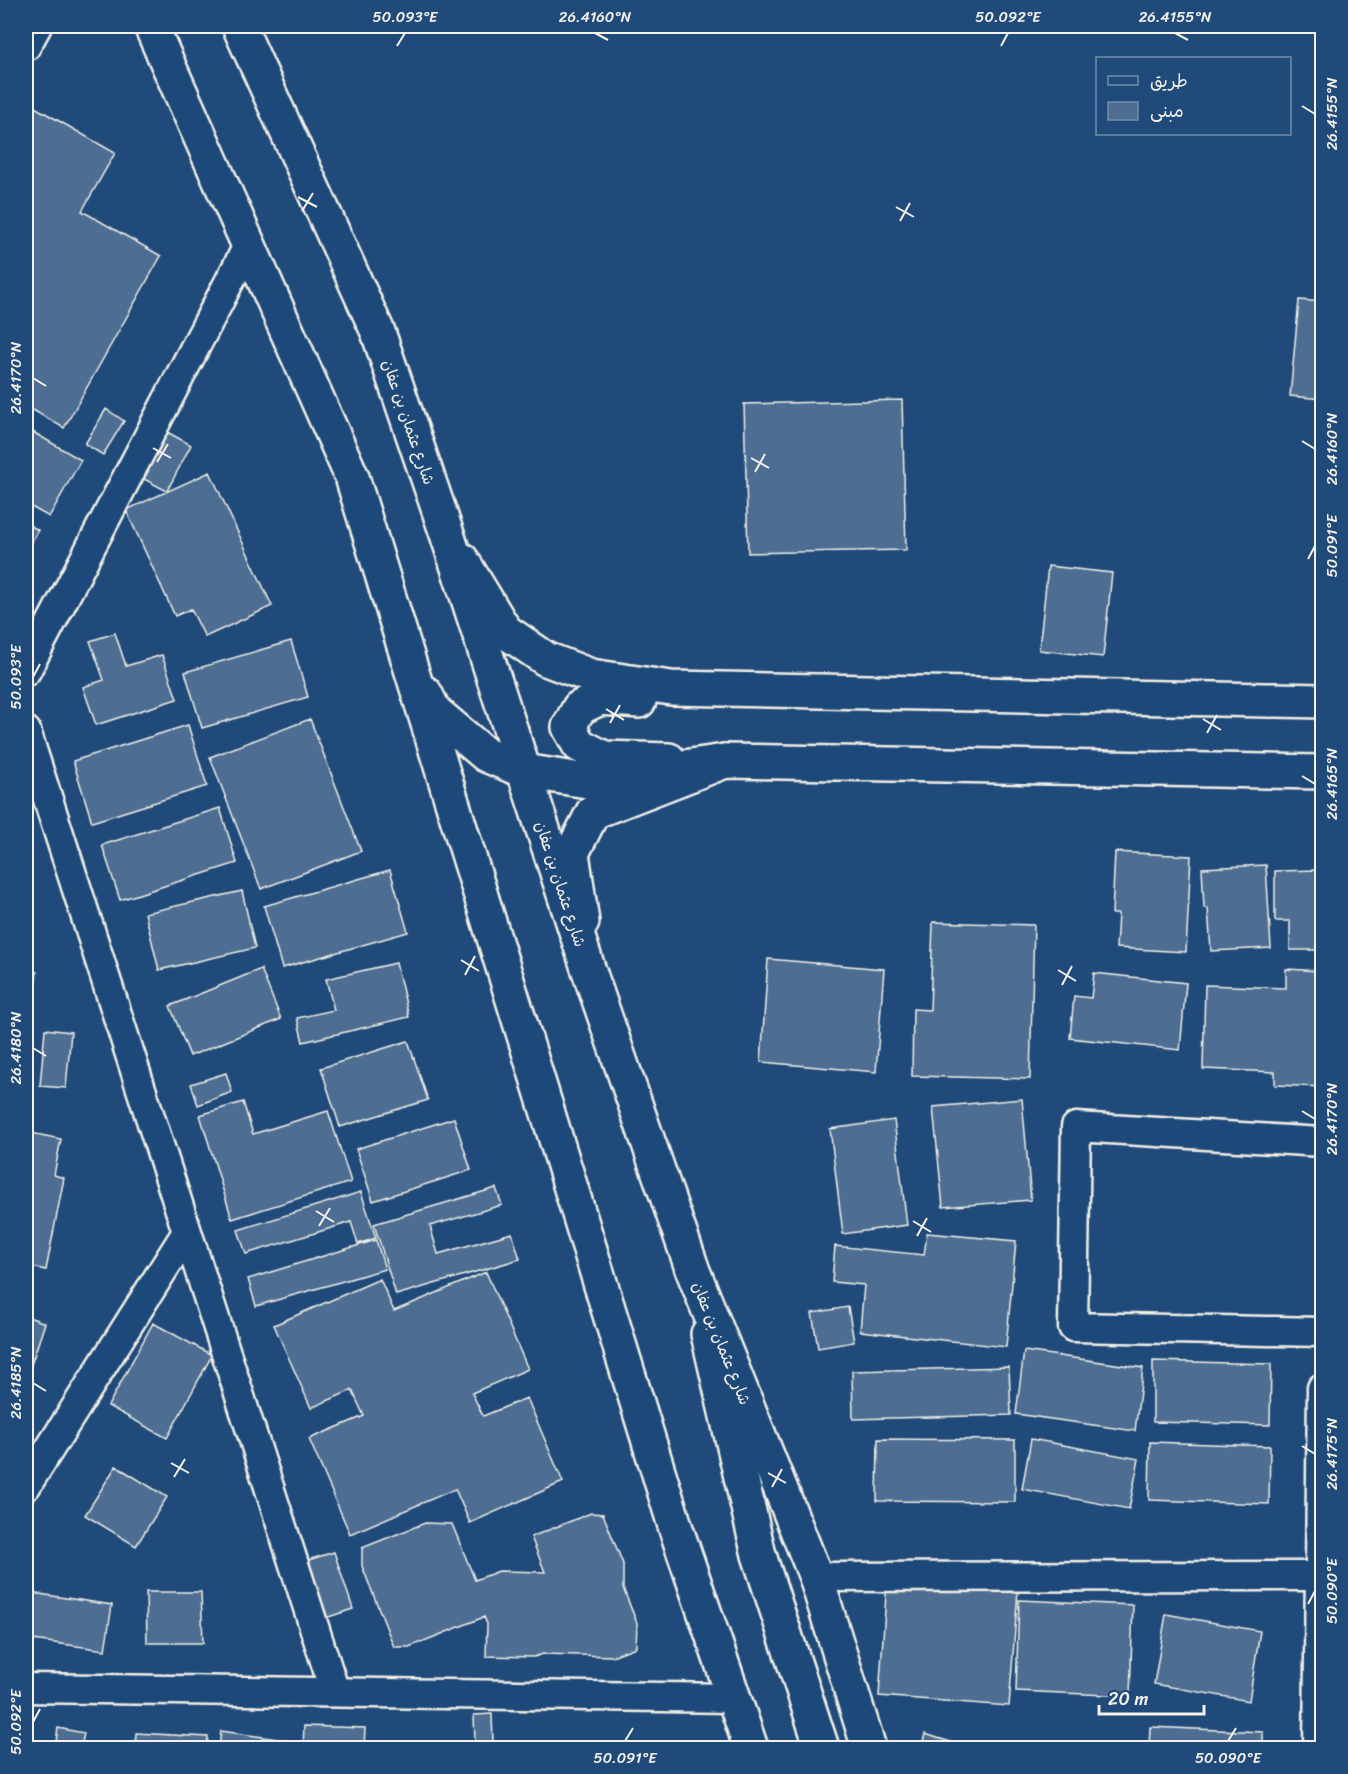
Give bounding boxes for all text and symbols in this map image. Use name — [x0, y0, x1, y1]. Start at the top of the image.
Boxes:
text: 50.093°E — [373, 4, 439, 30]
text: 26.4160°N — [559, 4, 632, 30]
text: 50.092°E — [975, 4, 1042, 30]
text: 26.4155°N — [1139, 4, 1212, 30]
legend — [1096, 57, 1291, 135]
text: طريق — [1150, 65, 1188, 97]
text: 26.4155°N — [1319, 77, 1345, 150]
text: مبنى — [1150, 95, 1184, 127]
text: 26.4170°N — [3, 341, 29, 414]
street label: شارع عثمان بن عفان — [374, 356, 444, 489]
text: 26.4160°N — [1319, 412, 1345, 485]
text: 50.091°E — [1319, 513, 1345, 578]
text: 50.093°E — [3, 643, 29, 709]
text: 26.4165°N — [1319, 747, 1345, 820]
street label: شارع عثمان بن عفان — [527, 817, 595, 951]
text: 26.4180°N — [3, 1011, 29, 1084]
text: 26.4170°N — [1319, 1082, 1345, 1155]
street label: شارع عثمان بن عفان — [684, 1277, 759, 1409]
text: 26.4185°N — [3, 1346, 29, 1419]
text: 26.4175°N — [1319, 1417, 1345, 1490]
text: 50.090°E — [1319, 1556, 1345, 1624]
scale bar — [1099, 1678, 1204, 1716]
text: 20 m — [1108, 1683, 1148, 1715]
text: 50.092°E — [3, 1688, 29, 1755]
text: 50.091°E — [593, 1745, 658, 1771]
text: 50.090°E — [1195, 1745, 1263, 1771]

